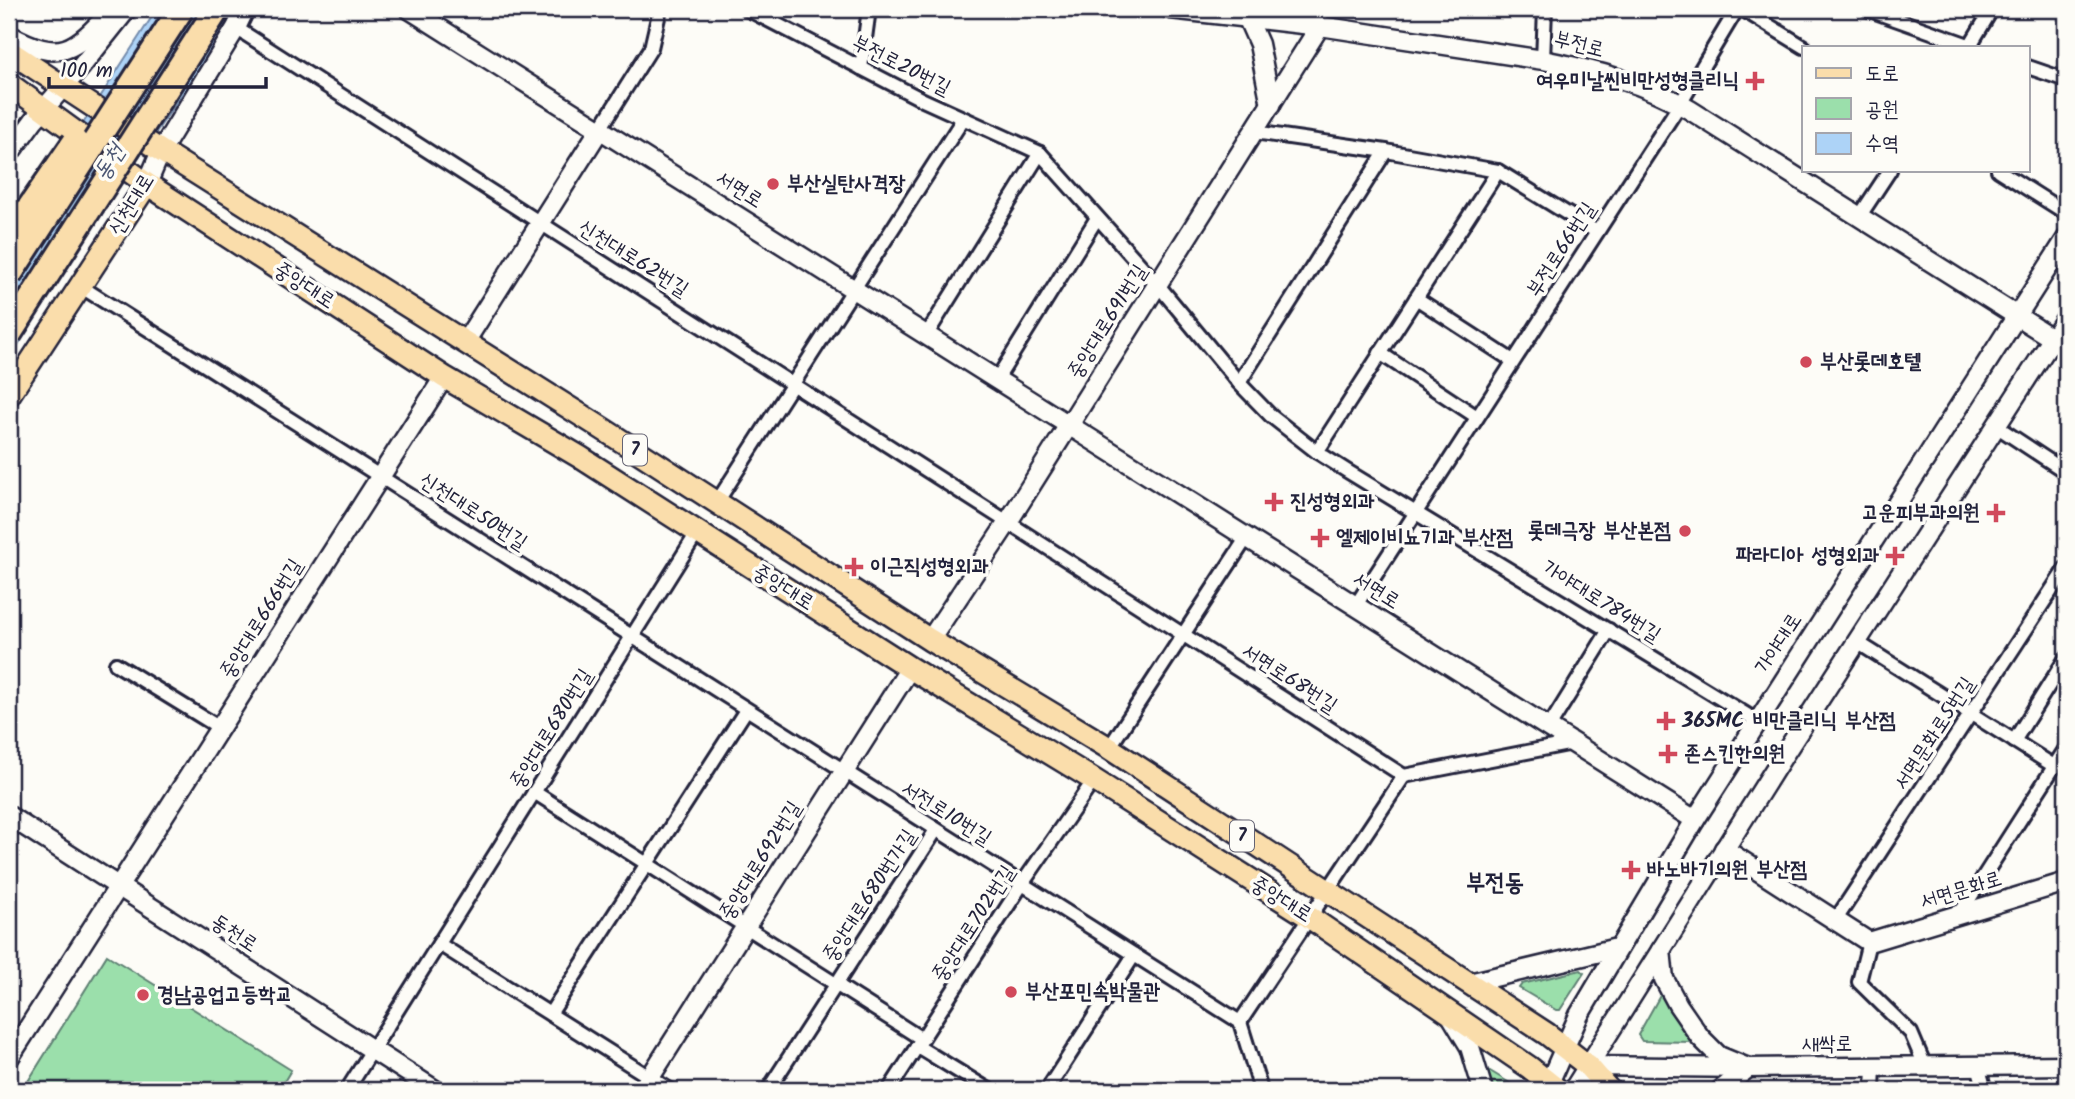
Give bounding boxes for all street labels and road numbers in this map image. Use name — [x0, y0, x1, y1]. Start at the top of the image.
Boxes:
street label: 부전로 — [1550, 23, 1608, 67]
street label: 부전로20번길 — [846, 27, 956, 105]
street label: 서면로 — [709, 163, 769, 217]
street label: 신천대로 — [100, 168, 164, 242]
street label: 부전로66번길 — [1519, 196, 1605, 304]
street label: 신천대로62번길 — [571, 212, 695, 306]
street label: 중앙대로 — [267, 254, 341, 318]
street label: 중앙대로691번길 — [1060, 258, 1156, 386]
road number: 7 — [623, 435, 647, 466]
street label: 신천대로50번길 — [412, 465, 534, 559]
street label: 중앙대로666번길 — [212, 552, 312, 686]
street label: 가야대로784번길 — [1535, 552, 1667, 652]
street label: 중앙대로 — [746, 556, 820, 620]
street label: 서면로 — [1346, 564, 1406, 618]
street label: 가야대로 — [1747, 607, 1811, 681]
street label: 서면로68번길 — [1234, 636, 1344, 723]
street label: 중앙대로680번길 — [502, 662, 602, 796]
street label: 서면문화로5번길 — [1886, 671, 1984, 797]
street label: 서전로10번길 — [894, 773, 998, 855]
street label: 중앙대로692번길 — [711, 795, 811, 927]
road number: 7 — [1230, 820, 1254, 852]
street label: 중앙대로680번가길 — [814, 823, 926, 969]
street label: 중앙대로702번길 — [924, 859, 1024, 989]
street label: 서면문화로 — [1916, 863, 2006, 919]
street label: 중앙대로 — [1244, 868, 1318, 932]
street label: 동천로 — [204, 906, 264, 962]
street label: 새싹로 — [1802, 1028, 1852, 1061]

